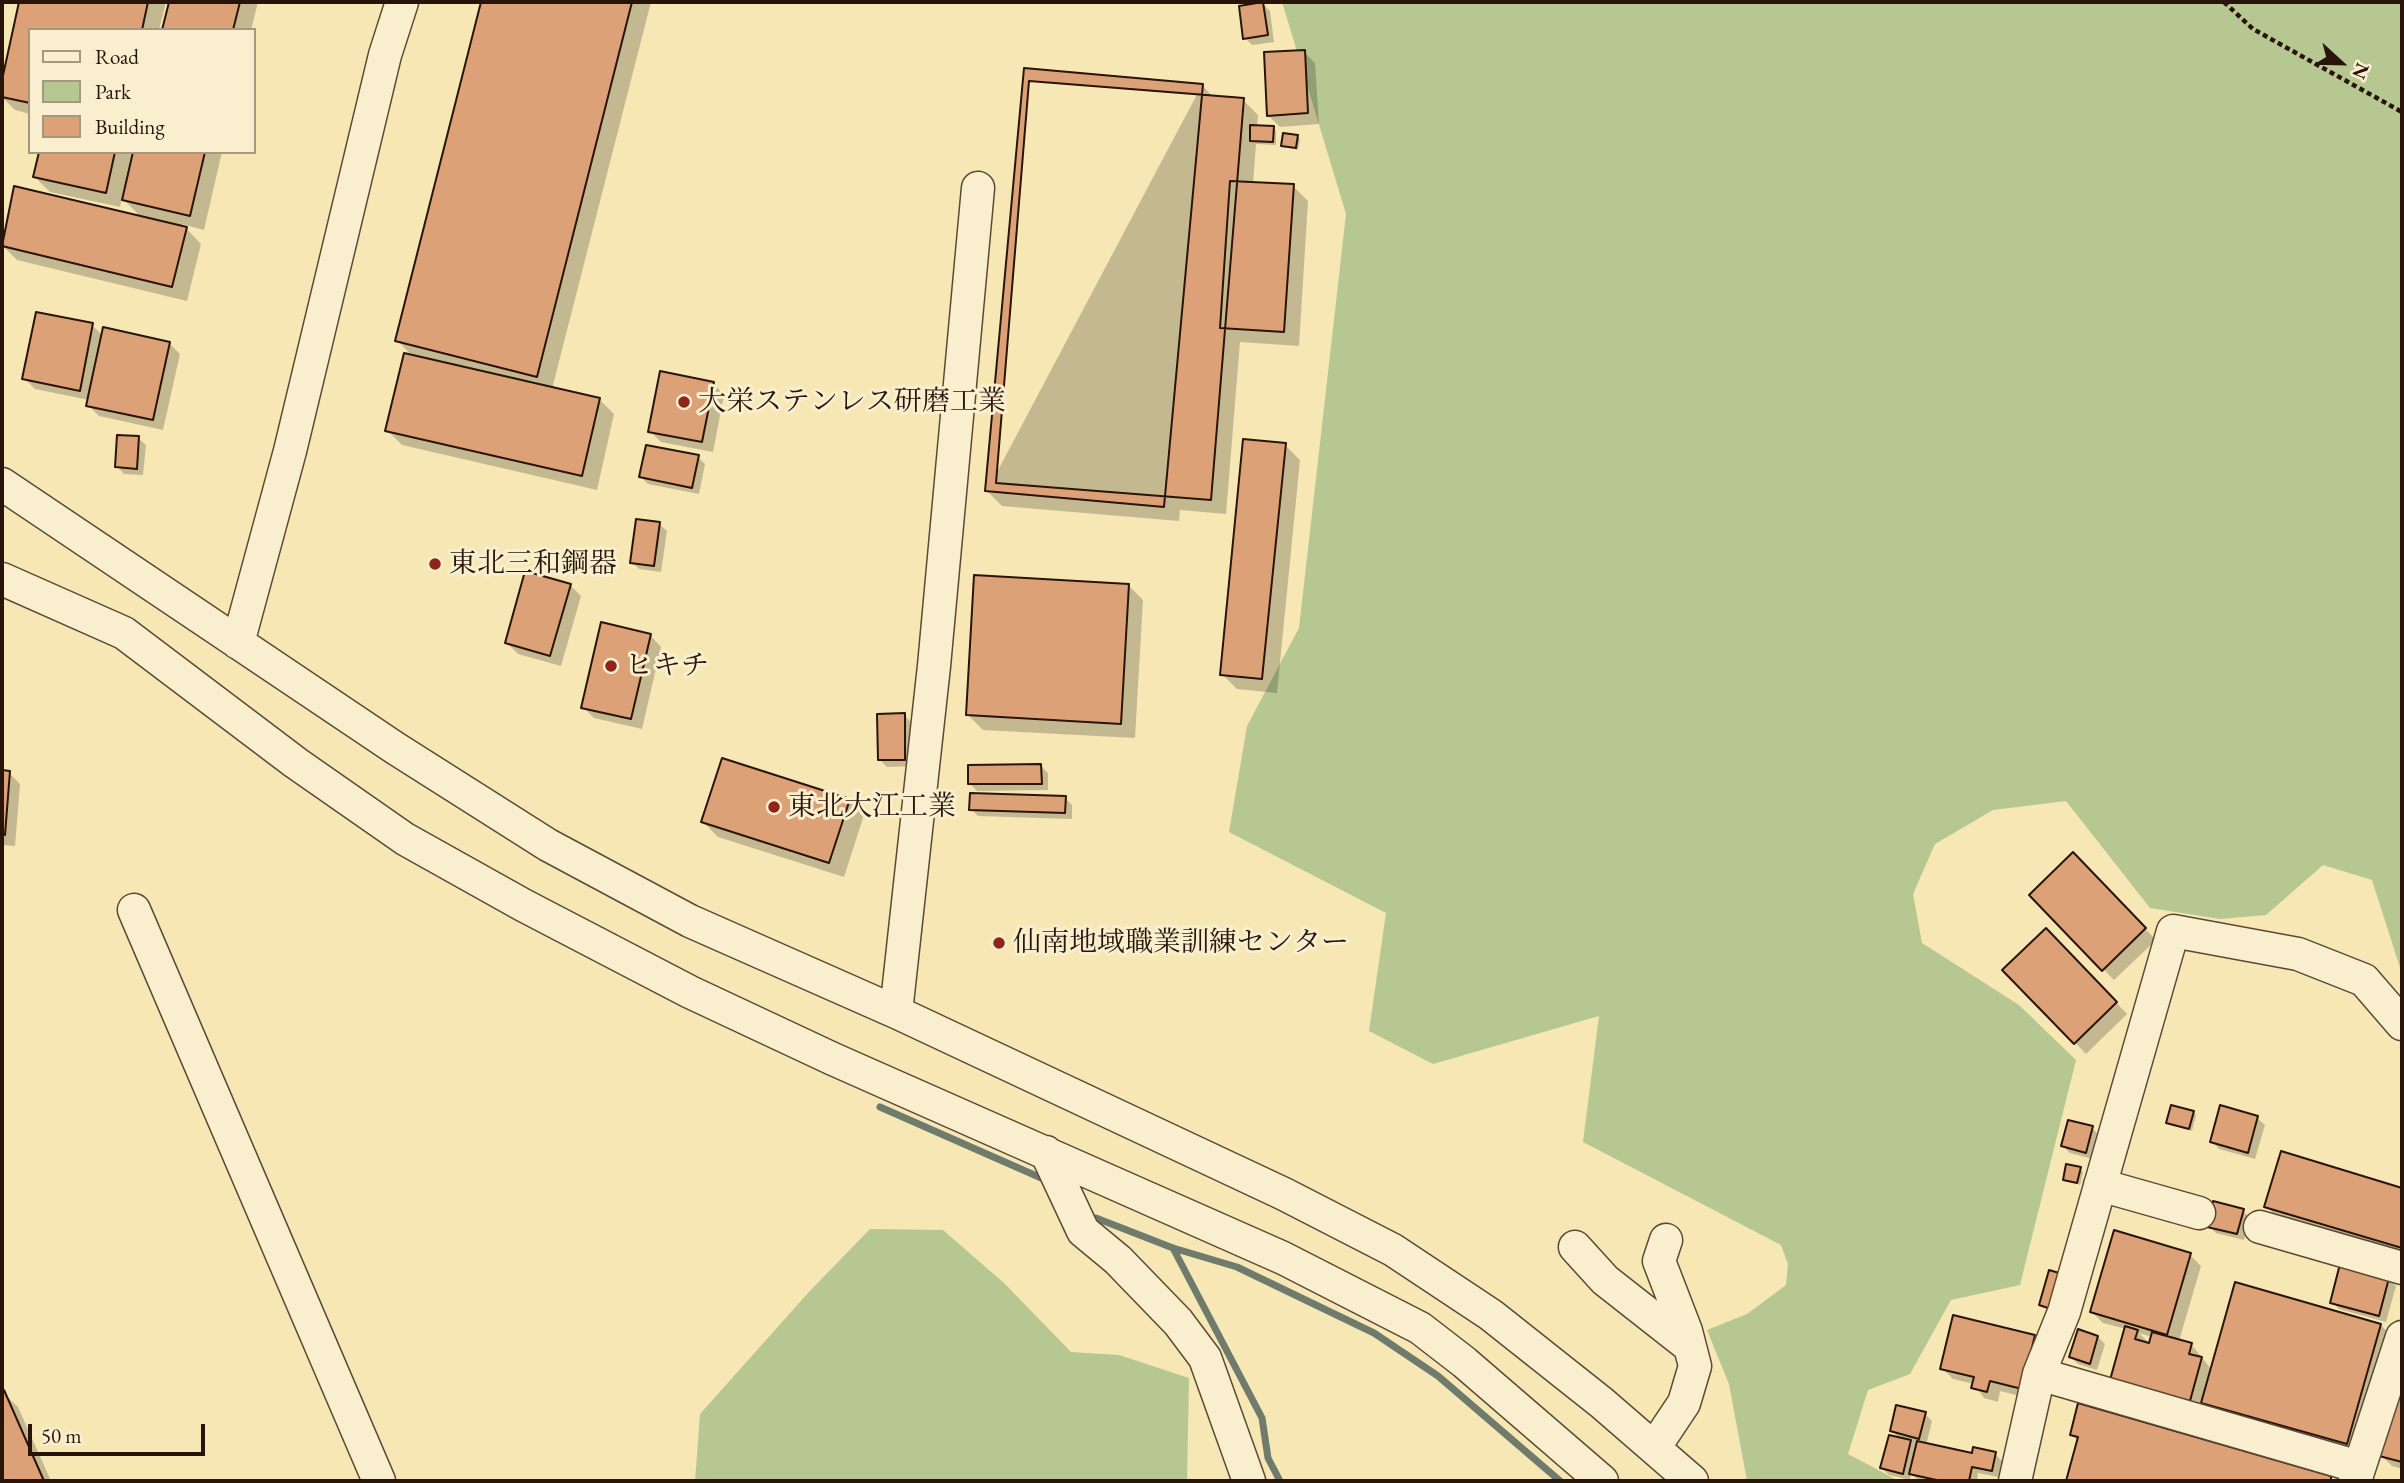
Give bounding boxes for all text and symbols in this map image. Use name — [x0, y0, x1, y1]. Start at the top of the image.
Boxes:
legend — [28, 28, 256, 154]
north arrow — [2306, 28, 2376, 98]
text: Road — [95, 43, 139, 70]
text: N — [2346, 59, 2375, 83]
text: Park — [95, 78, 131, 105]
text: Building — [95, 113, 165, 140]
place label: 大栄ステンレス研磨工業 — [698, 385, 1006, 419]
marker: 大栄ステンレス研磨工業 — [676, 394, 692, 410]
place label: 東北三和鋼器 — [449, 547, 617, 581]
marker: 東北三和鋼器 — [427, 556, 443, 572]
place label: ヒキチ — [625, 649, 709, 683]
marker: ヒキチ — [603, 658, 619, 674]
place label: 東北大江工業 — [788, 790, 956, 824]
marker: 東北大江工業 — [766, 799, 782, 815]
place label: 仙南地域職業訓練センター — [1013, 926, 1349, 960]
marker: 仙南地域職業訓練センター — [991, 935, 1007, 951]
scale bar — [32, 1410, 208, 1454]
text: 50 m — [41, 1422, 82, 1449]

